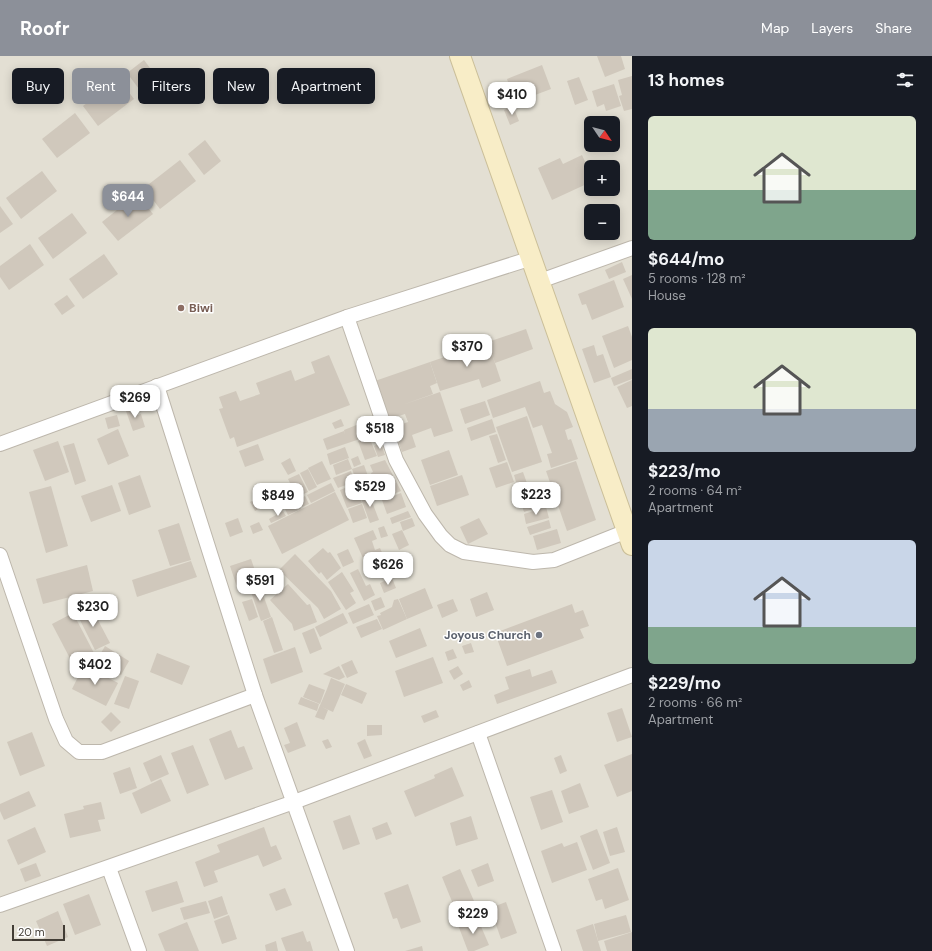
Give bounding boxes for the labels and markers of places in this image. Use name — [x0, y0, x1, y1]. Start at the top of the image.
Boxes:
pin: $410 — [488, 82, 536, 116]
pin: $644 — [104, 184, 152, 218]
place label: Biwi — [189, 300, 213, 316]
marker: Biwi — [176, 303, 186, 313]
pin: $370 — [443, 334, 491, 368]
pin: $269 — [111, 385, 159, 419]
pin: $518 — [356, 416, 404, 450]
pin: $529 — [346, 474, 394, 508]
pin: $223 — [512, 482, 560, 516]
pin: $849 — [254, 483, 302, 517]
pin: $626 — [364, 552, 412, 586]
pin: $591 — [236, 568, 284, 602]
pin: $230 — [69, 594, 117, 628]
place label: Joyous Church — [444, 627, 531, 643]
marker: Joyous Church — [534, 630, 544, 640]
pin: $402 — [71, 652, 119, 686]
pin: $229 — [449, 901, 497, 935]

